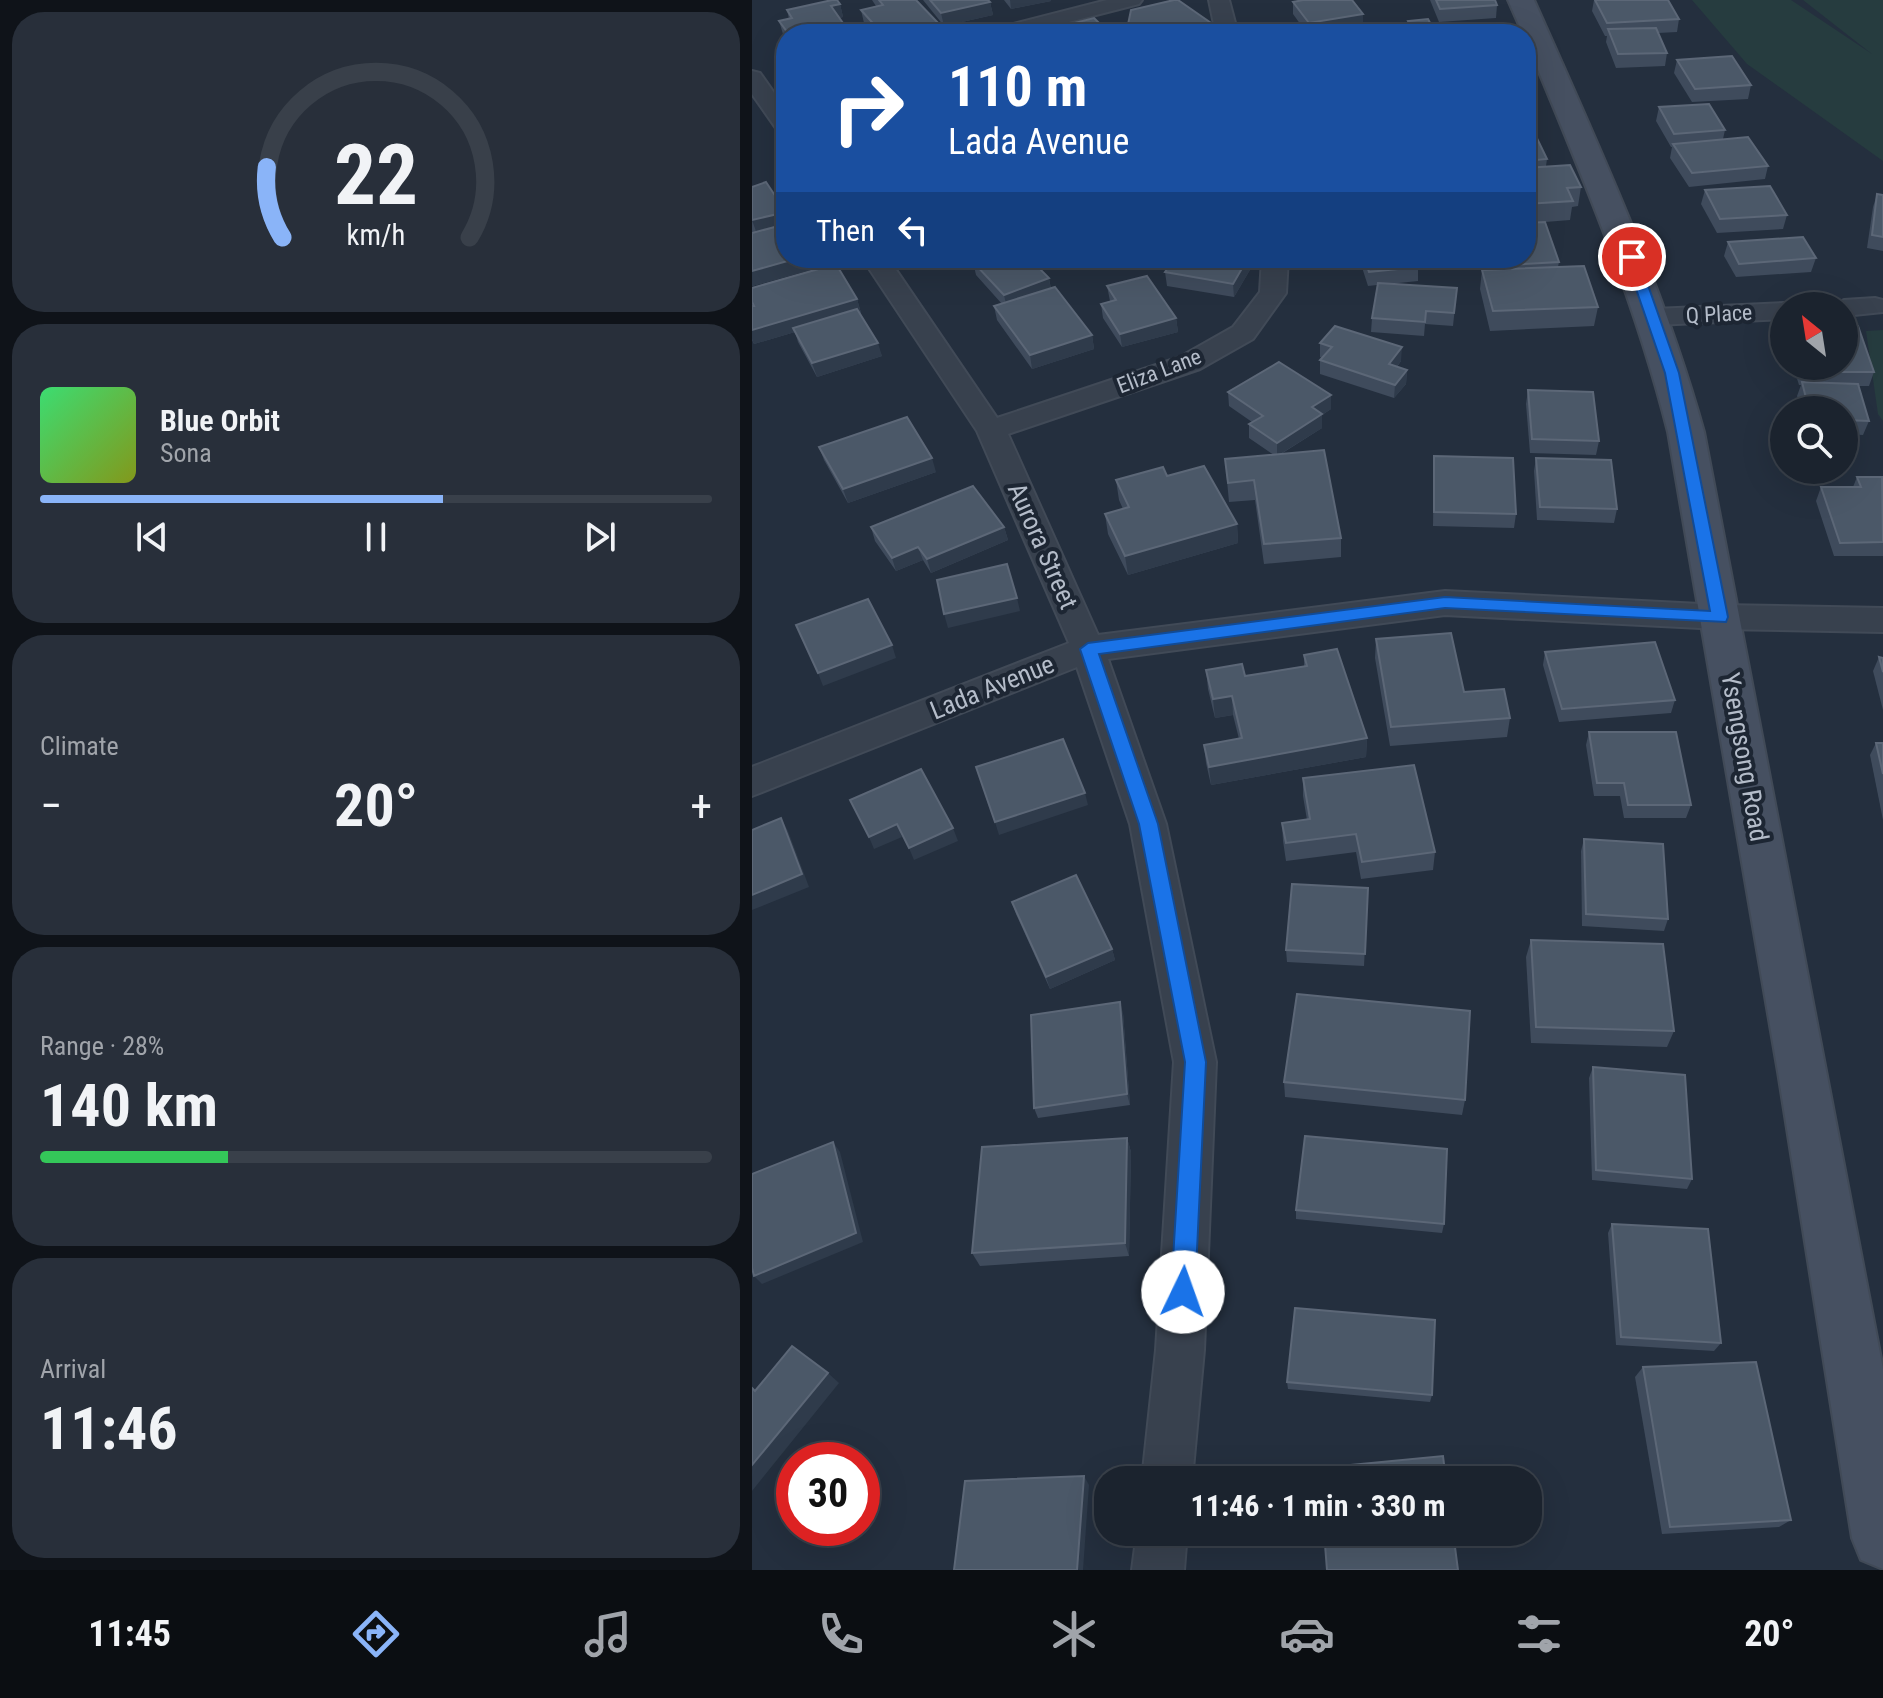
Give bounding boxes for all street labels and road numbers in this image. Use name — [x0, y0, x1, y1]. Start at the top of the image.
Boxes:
street label: Q Place — [1685, 300, 1753, 328]
street label: Eliza Lane — [1113, 344, 1205, 398]
street label: Aurora Street — [1002, 478, 1084, 614]
street label: Lada Avenue — [926, 649, 1058, 725]
street label: Ysengsong Road — [1715, 670, 1775, 844]

